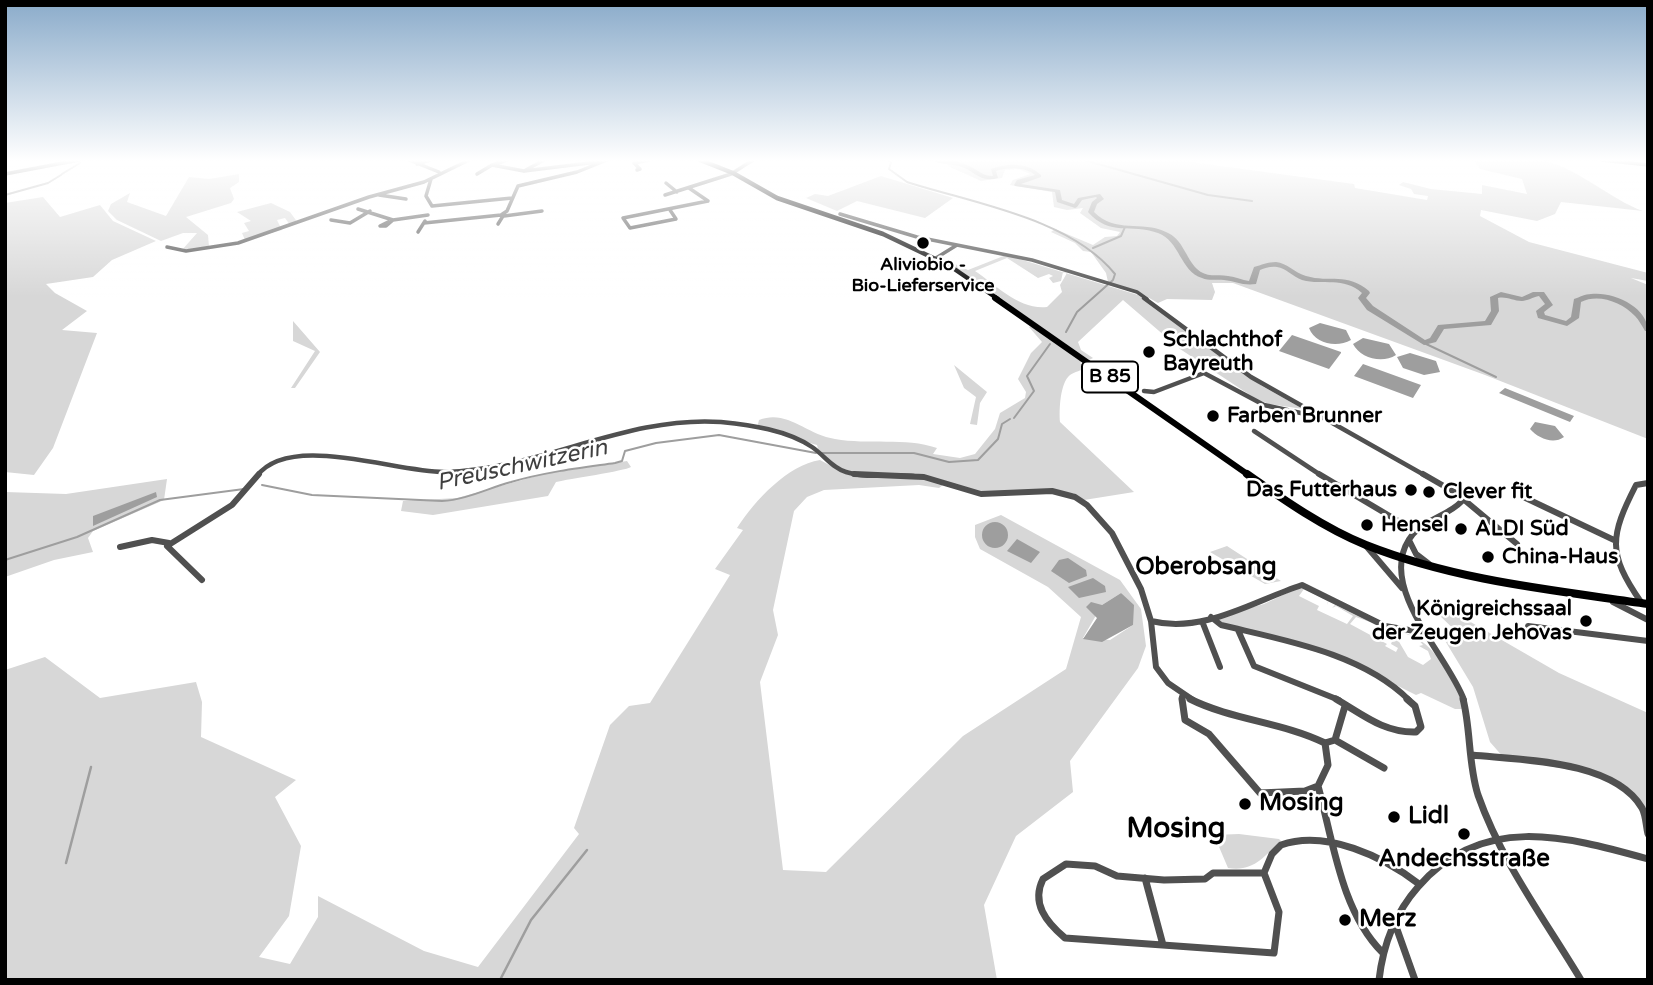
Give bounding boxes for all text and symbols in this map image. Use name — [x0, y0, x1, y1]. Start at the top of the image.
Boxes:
marker: Aliviobio - Bio-Lieferservice — [915, 235, 931, 251]
place label: Aliviobio - Bio-Lieferservice — [851, 254, 995, 296]
place label: Schlachthof Bayreuth — [1163, 327, 1282, 377]
marker: Schlachthof Bayreuth — [1141, 344, 1157, 360]
road number: B 85 — [1082, 362, 1138, 392]
place label: Farben Brunner — [1227, 403, 1382, 429]
marker: Farben Brunner — [1205, 408, 1221, 424]
water label: Preuschwitzerin — [434, 434, 610, 498]
place label: Das Futterhaus — [1246, 477, 1397, 503]
place label: Clever fit — [1443, 479, 1532, 505]
marker: Das Futterhaus — [1403, 482, 1419, 498]
marker: Clever fit — [1421, 484, 1437, 500]
place label: Hensel — [1381, 512, 1448, 538]
place label: ALDI Süd — [1475, 516, 1569, 542]
marker: Hensel — [1359, 517, 1375, 533]
marker: ALDI Süd — [1453, 521, 1469, 537]
place label: China-Haus — [1502, 544, 1618, 570]
marker: China-Haus — [1480, 549, 1496, 565]
district label: Oberobsang — [1135, 554, 1277, 582]
place label: Königreichssaal der Zeugen Jehovas — [1372, 596, 1572, 646]
marker: Königreichssaal der Zeugen Jehovas — [1578, 613, 1594, 629]
place label: Mosing — [1259, 790, 1344, 818]
marker: Mosing — [1237, 796, 1253, 812]
place label: Lidl — [1408, 803, 1449, 831]
marker: Lidl — [1386, 809, 1402, 825]
district label: Mosing — [1127, 813, 1225, 847]
marker: Andechsstraße — [1456, 826, 1472, 842]
place label: Andechsstraße — [1378, 846, 1550, 874]
place label: Merz — [1359, 906, 1417, 934]
marker: Merz — [1337, 912, 1353, 928]

